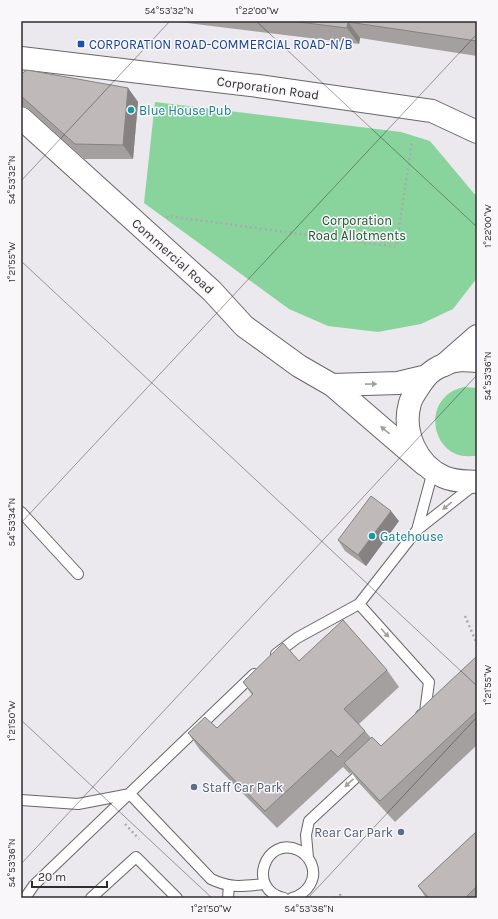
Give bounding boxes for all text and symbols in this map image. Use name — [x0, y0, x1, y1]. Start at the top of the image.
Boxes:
text: 54°53'32"N — [144, 5, 194, 17]
text: 1°22'00"W — [235, 5, 279, 17]
place label: CORPORATION ROAD-COMMERCIAL ROAD-N/B — [89, 37, 353, 52]
marker: CORPORATION ROAD-COMMERCIAL ROAD-N/B — [76, 39, 86, 49]
street label: Corporation Road — [216, 73, 320, 103]
place label: Blue House Pub — [139, 103, 231, 118]
marker: Blue House Pub — [126, 105, 136, 115]
text: 54°53'32"N — [6, 155, 18, 205]
text: 1°22'00"W — [482, 204, 494, 248]
park label: Corporation Road Allotments — [308, 213, 406, 243]
street label: Commercial Road — [129, 215, 217, 297]
text: 1°21'55"W — [6, 242, 18, 282]
text: 54°53'36"N — [482, 351, 494, 401]
one-way arrow — [365, 381, 378, 387]
one-way arrow — [380, 426, 390, 435]
text: 54°53'34"N — [6, 498, 18, 546]
one-way arrow — [441, 502, 452, 510]
place label: Gatehouse — [380, 529, 444, 544]
marker: Gatehouse — [367, 531, 377, 541]
one-way arrow — [381, 628, 390, 638]
text: 1°21'55"W — [482, 665, 494, 705]
text: 1°21'50"W — [6, 701, 18, 741]
one-way arrow — [344, 778, 354, 788]
place label: Staff Car Park — [202, 780, 283, 795]
marker: Staff Car Park — [189, 782, 199, 792]
place label: Rear Car Park — [314, 825, 393, 840]
marker: Rear Car Park — [396, 827, 406, 837]
text: 54°53'36"N — [6, 838, 18, 888]
scale bar — [32, 863, 107, 889]
text: 20 m — [38, 870, 66, 884]
text: 1°21'50"W — [191, 903, 231, 915]
text: 54°53'38"N — [284, 903, 334, 915]

